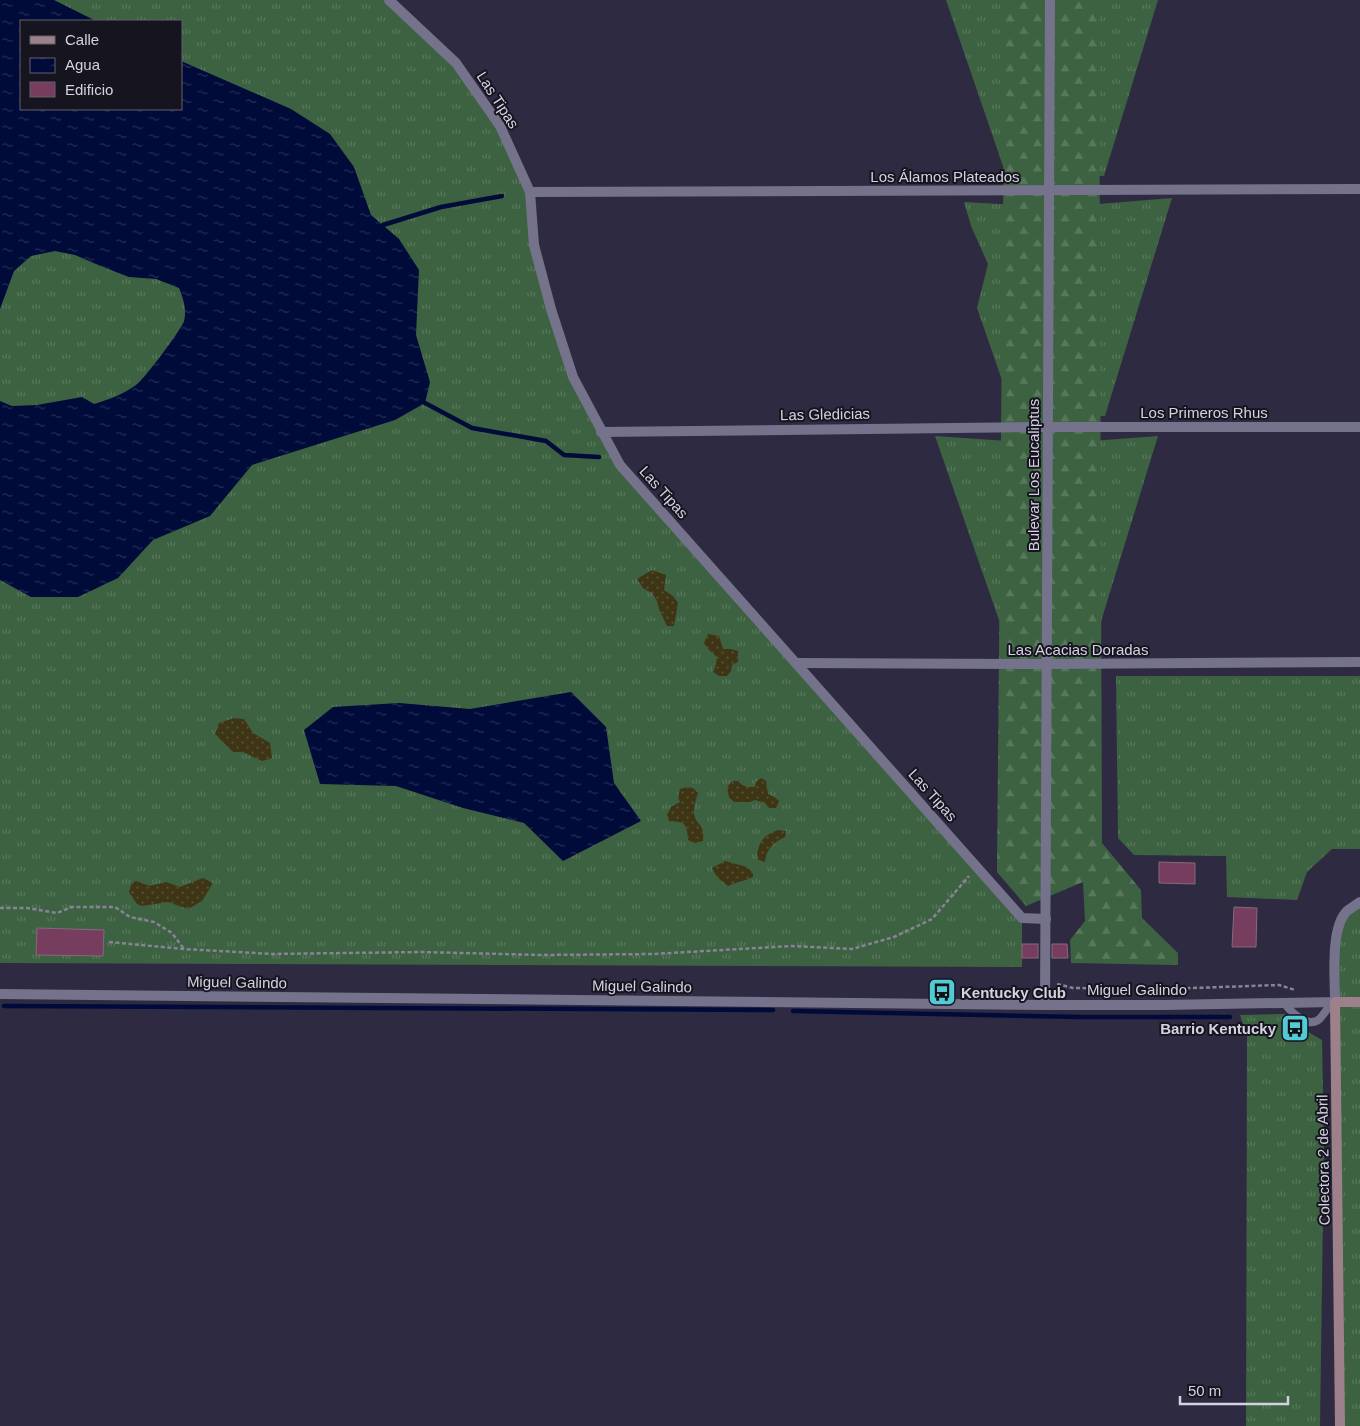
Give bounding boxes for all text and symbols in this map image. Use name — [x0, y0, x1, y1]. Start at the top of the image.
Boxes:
legend — [20, 20, 182, 110]
text: Calle — [65, 31, 99, 48]
text: Agua — [65, 56, 101, 73]
street label: Las Tipas — [473, 68, 523, 132]
text: Edificio — [65, 81, 113, 98]
street label: Los Álamos Plateados — [870, 168, 1020, 185]
street label: Bulevar Los Eucaliptus — [1025, 399, 1042, 551]
street label: Los Primeros Rhus — [1140, 404, 1268, 421]
street label: Las Gledicias — [780, 405, 870, 423]
street label: Las Tipas — [636, 462, 692, 522]
street label: Las Acacias Doradas — [1008, 641, 1148, 658]
street label: Las Tipas — [905, 765, 961, 825]
street label: Miguel Galindo — [187, 973, 287, 991]
street label: Miguel Galindo — [592, 977, 692, 995]
bus stop icon: Kentucky Club — [927, 977, 957, 1007]
street label: Miguel Galindo — [1087, 981, 1187, 998]
place label: Kentucky Club — [961, 984, 1066, 1001]
bus stop icon: Barrio Kentucky — [1280, 1013, 1310, 1043]
place label: Barrio Kentucky — [1160, 1020, 1277, 1037]
street label: Colectora 2 de Abril — [1313, 1094, 1333, 1226]
scale bar — [1180, 1374, 1288, 1406]
text: 50 m — [1188, 1382, 1221, 1399]

